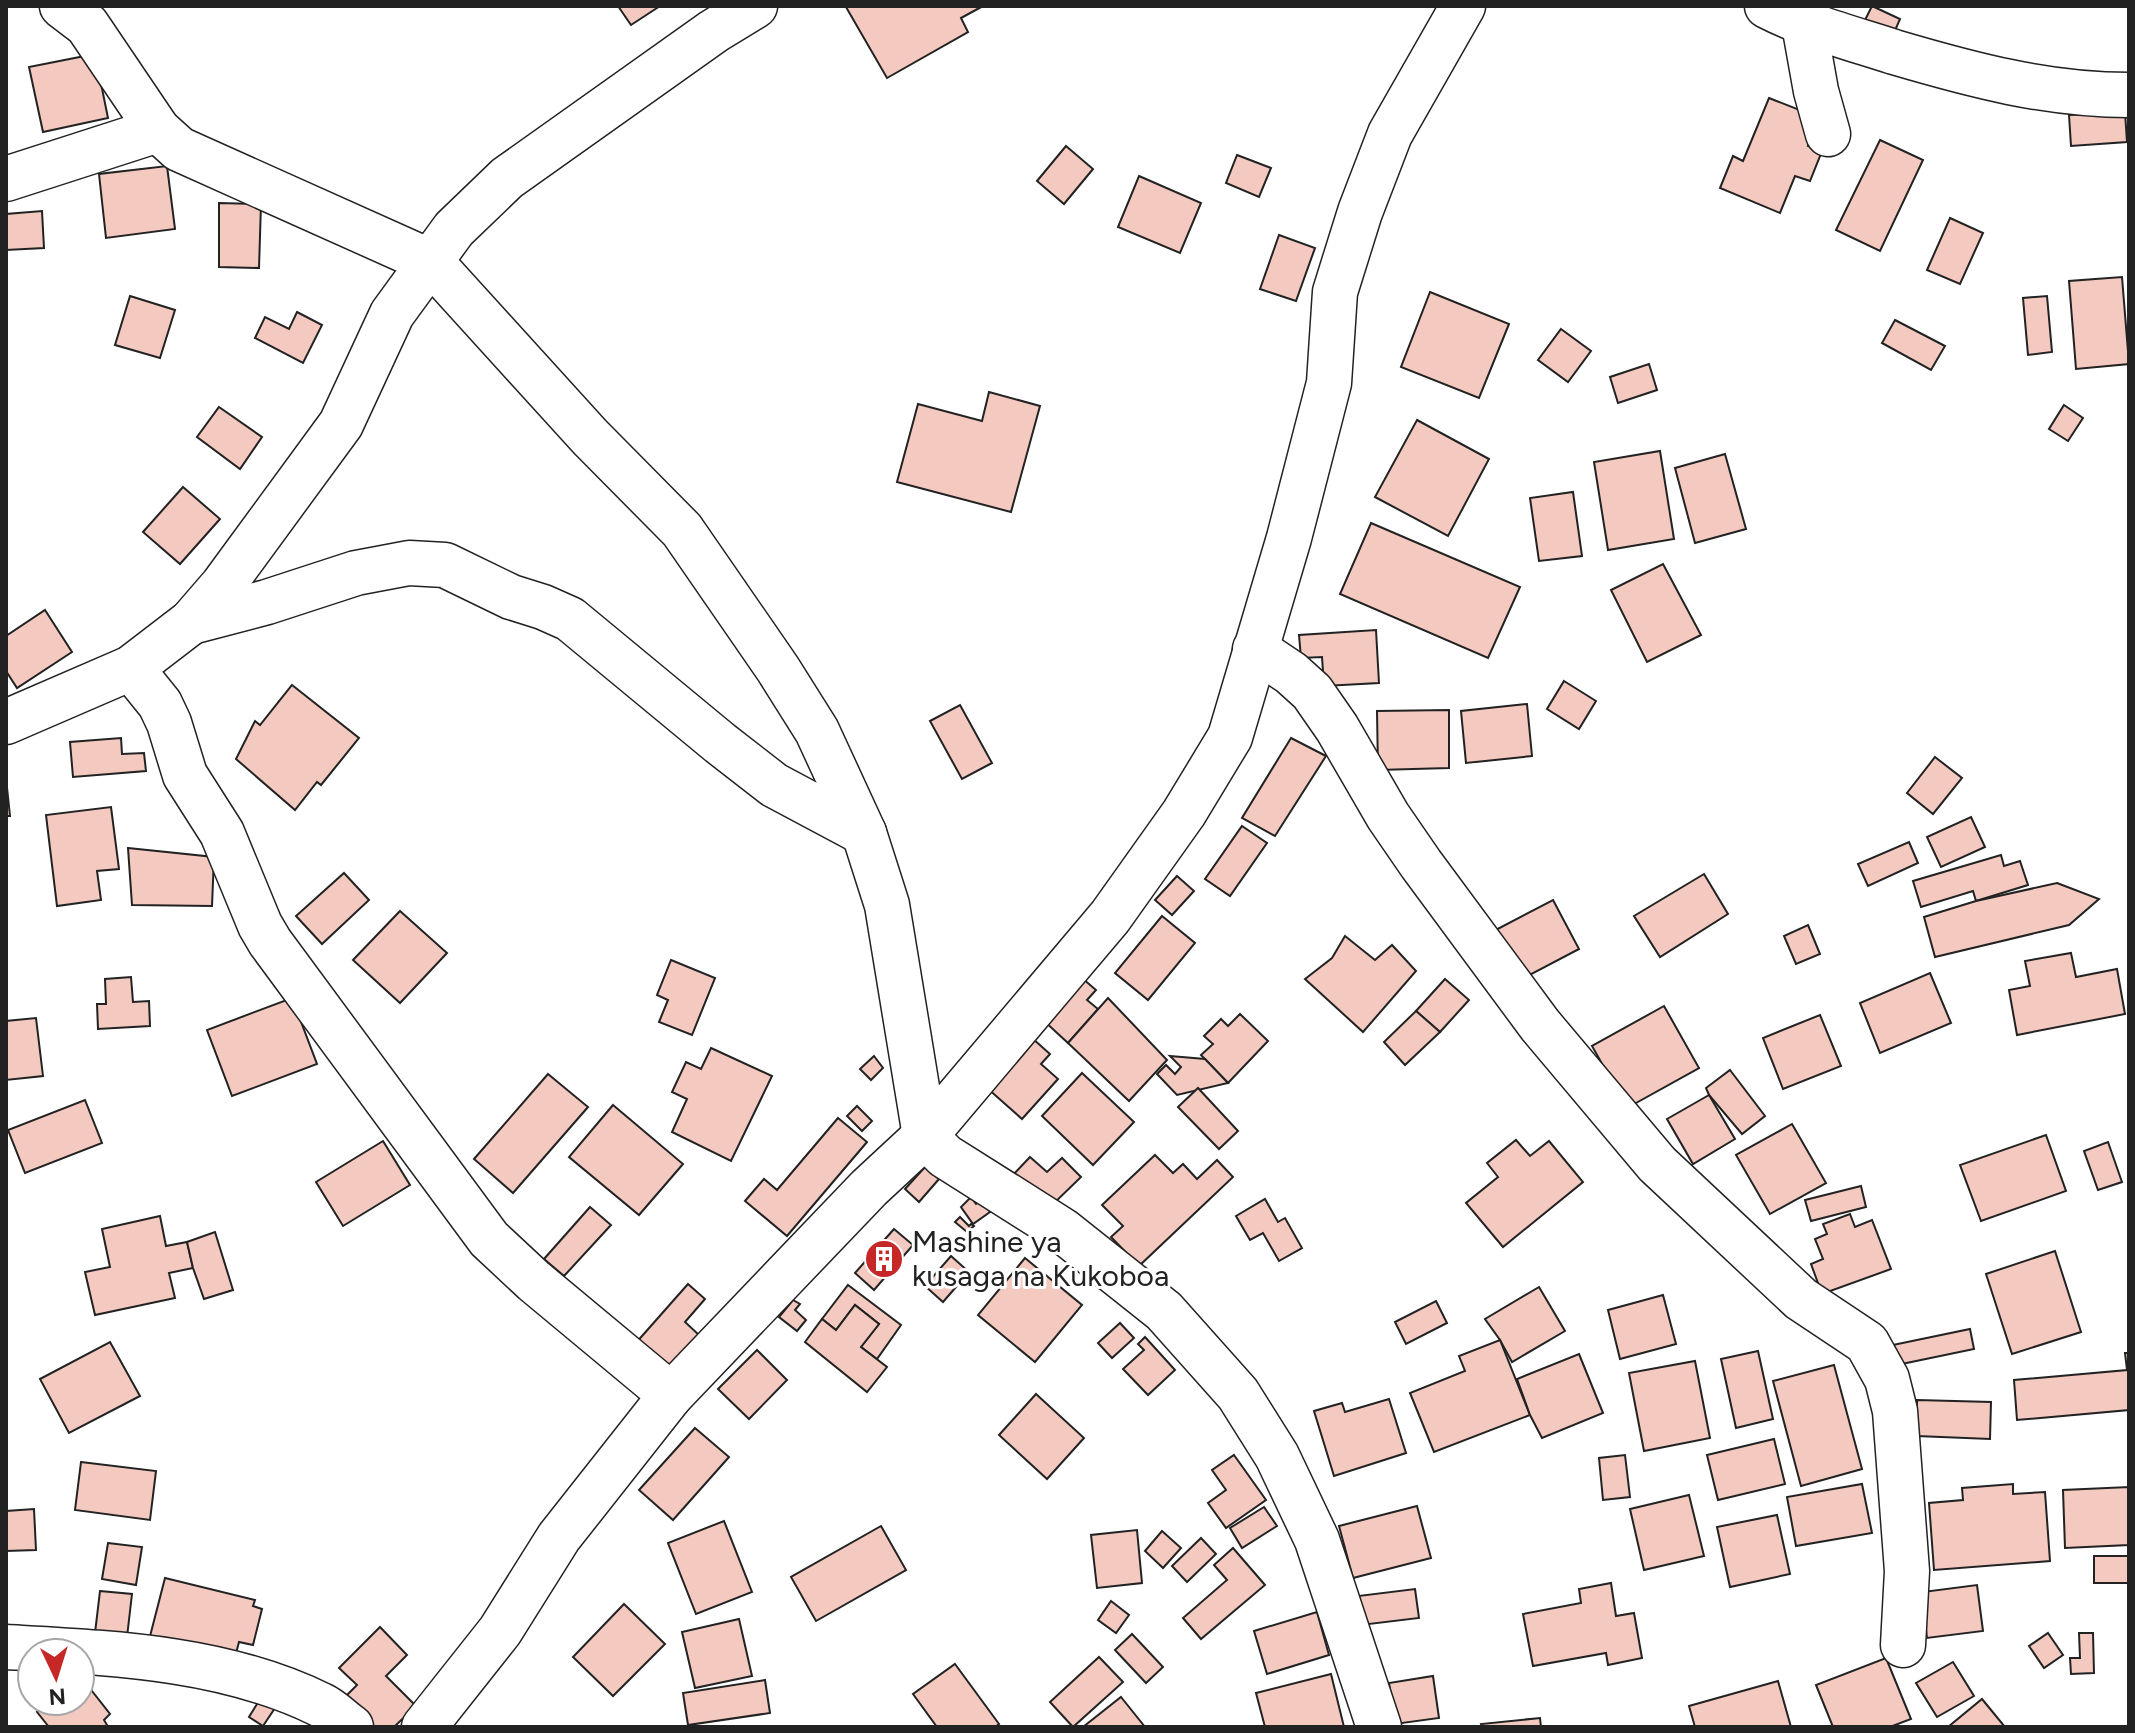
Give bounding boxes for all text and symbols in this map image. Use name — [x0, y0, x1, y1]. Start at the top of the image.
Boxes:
place label: Mashine ya kusaga na Kukoboa — [912, 1223, 1169, 1294]
building icon: Mashine ya kusaga na Kukoboa — [863, 1238, 905, 1280]
north arrow — [16, 1637, 96, 1717]
text: N — [48, 1682, 67, 1711]

